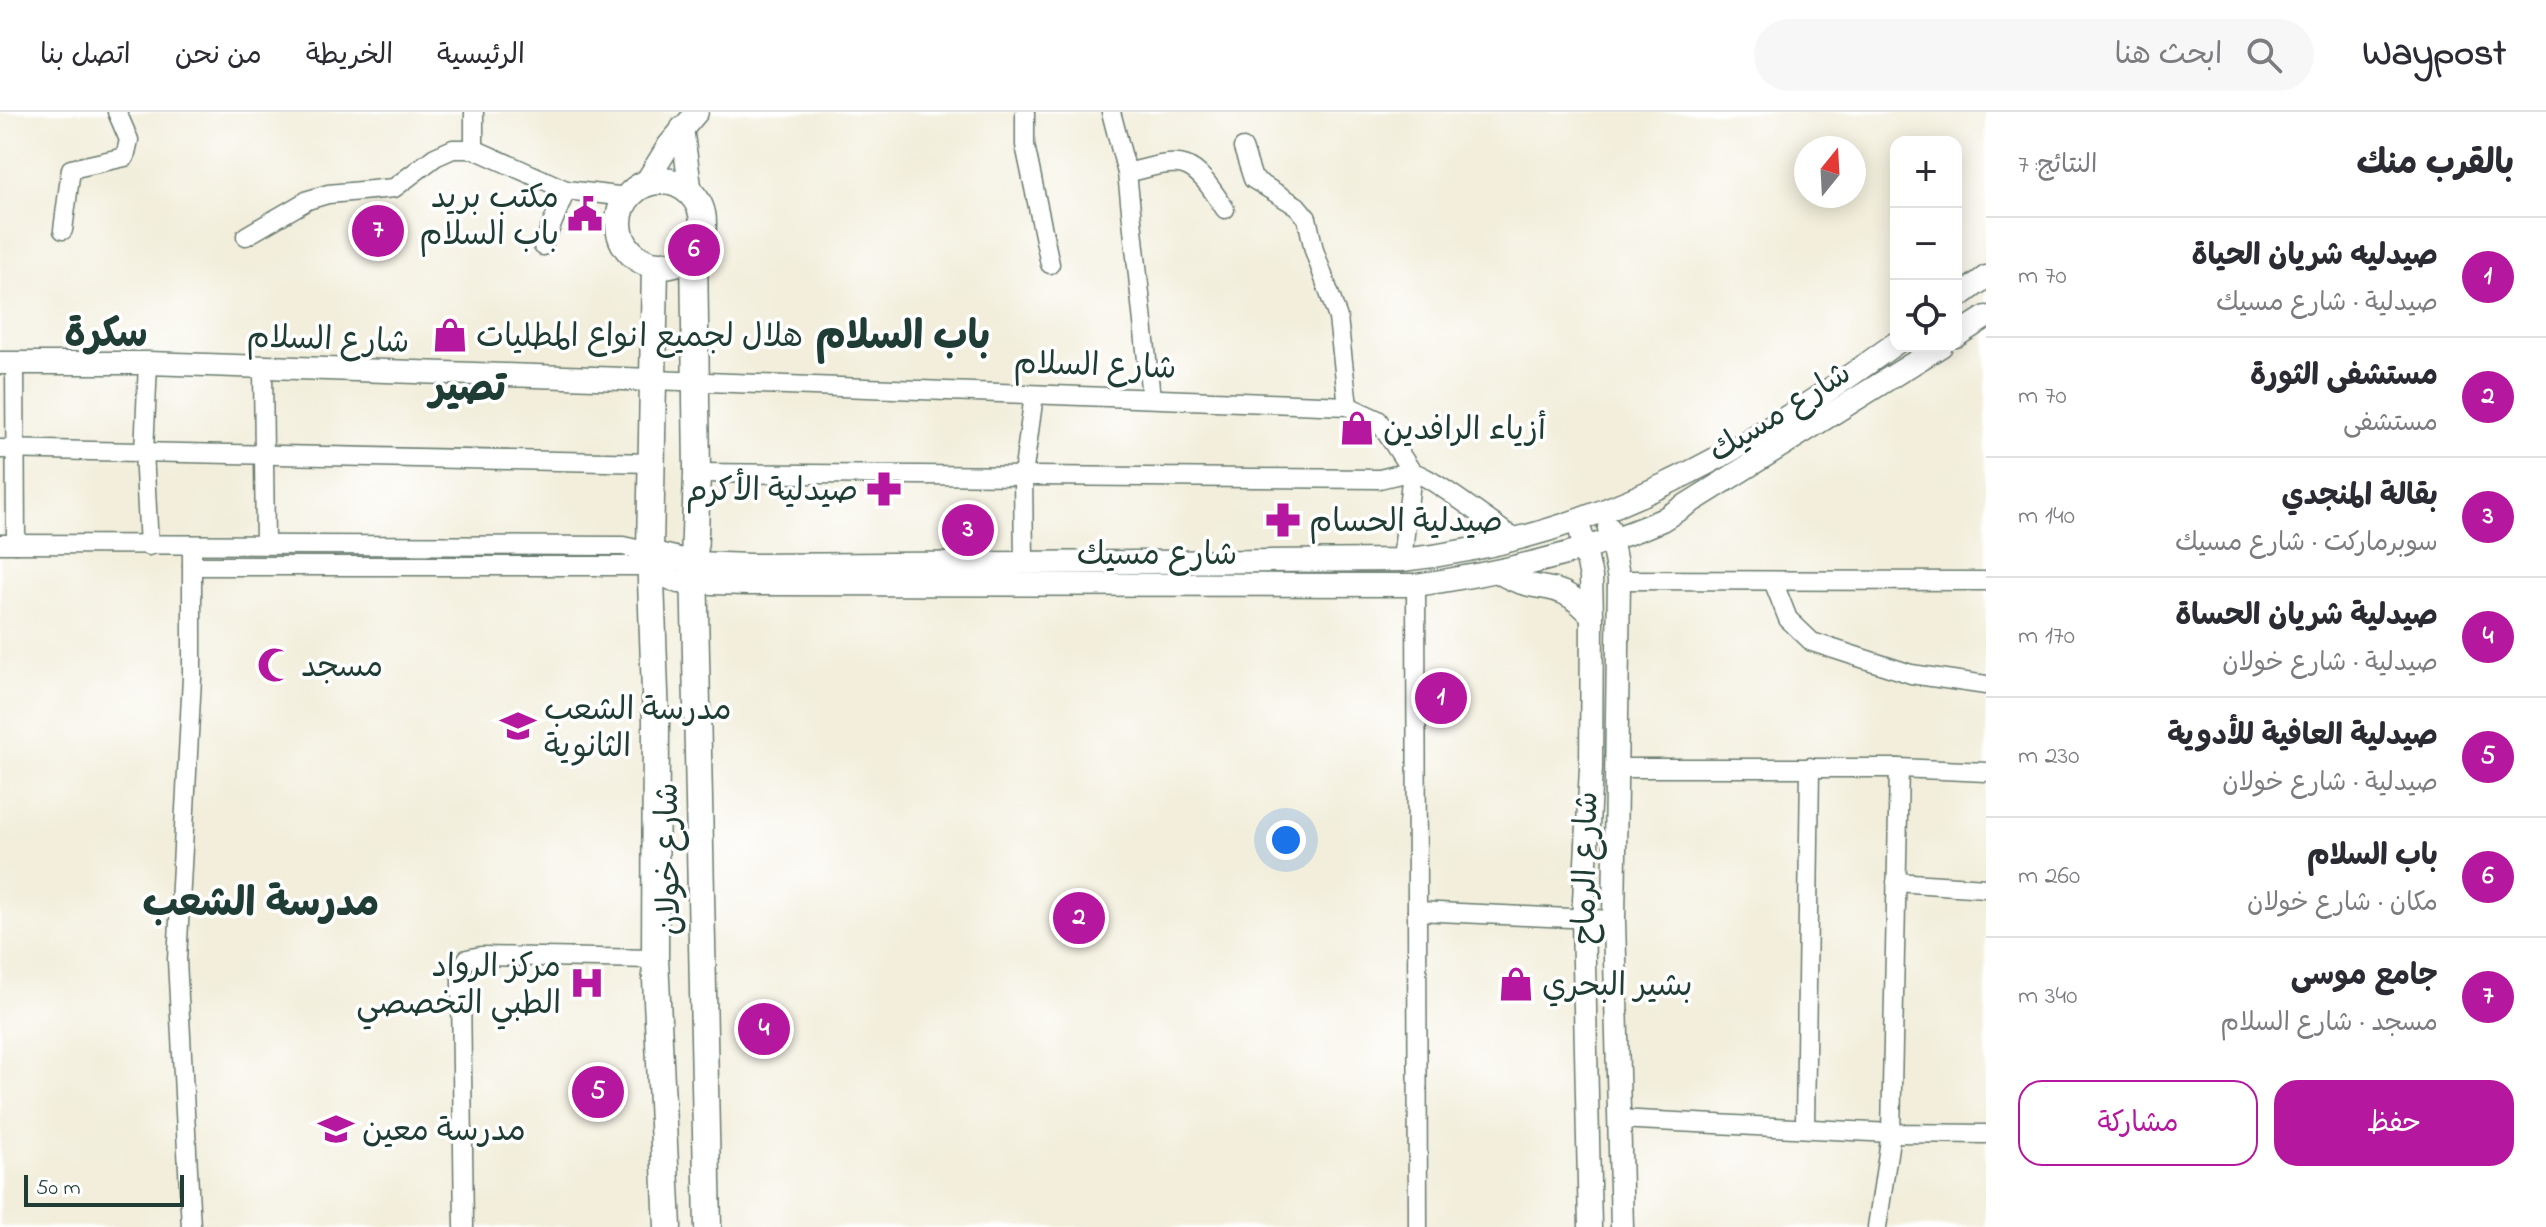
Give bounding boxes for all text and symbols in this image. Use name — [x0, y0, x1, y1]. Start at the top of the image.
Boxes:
search box — [1754, 19, 2314, 91]
text: Waypost — [2362, 27, 2506, 83]
icon: search — [2242, 33, 2286, 77]
text: ابحث هنا — [2115, 34, 2222, 78]
text: اتصل بنا — [40, 36, 131, 77]
text: من نحن — [175, 36, 262, 77]
text: الخريطة — [306, 36, 393, 77]
text: الرئيسية — [437, 36, 525, 77]
north arrow — [1794, 136, 1866, 208]
map controls — [1890, 136, 1962, 352]
button: + — [1890, 136, 1962, 208]
text: بالقرب منك — [2356, 140, 2514, 190]
text: النتائج: 7 — [2018, 147, 2097, 185]
place label: مكتب بريد باب السلام — [419, 176, 559, 260]
public building icon: مكتب بريد باب السلام — [566, 195, 604, 233]
pin: 7 — [352, 201, 404, 261]
button: − — [1890, 208, 1962, 280]
pin: 6 — [668, 220, 720, 280]
text: صيدليه شريان الحياة — [2192, 235, 2438, 279]
text: 70 m — [2018, 258, 2067, 296]
text: 1 — [2484, 258, 2492, 296]
button: locate — [1890, 280, 1962, 352]
text: صيدلية · شارع مسيك — [2216, 285, 2438, 323]
district label: سكرة — [64, 307, 148, 366]
district label: باب السلام — [816, 309, 990, 368]
street label: شارع السلام — [246, 315, 410, 368]
place label: هلال لجميع انواع المطليات — [476, 315, 803, 362]
shop icon: هلال لجميع انواع المطليات — [431, 316, 469, 354]
street label: شارع السلام — [1013, 341, 1177, 394]
street label: شارع مسيك — [1700, 352, 1861, 476]
text: مستشفى الثورة — [2250, 355, 2438, 399]
district label: تصير — [426, 361, 508, 420]
text: 70 m — [2018, 378, 2067, 416]
text: 2 — [2482, 378, 2494, 416]
text: مستشفى — [2343, 405, 2438, 443]
place label: أزياء الرافدين — [1383, 408, 1546, 455]
shop icon: أزياء الرافدين — [1338, 409, 1376, 447]
place label: صيدلية الأكرم — [686, 468, 858, 516]
pharmacy icon: صيدلية الأكرم — [865, 470, 903, 508]
text: بقالة المنجدي — [2281, 475, 2438, 519]
text: 140 m — [2018, 498, 2075, 536]
text: 3 — [2483, 498, 2493, 536]
pin: 3 — [942, 500, 994, 560]
place label: صيدلية الحسام — [1309, 500, 1503, 547]
pharmacy icon: صيدلية الحسام — [1264, 501, 1302, 539]
text: سوبرماركت · شارع مسيك — [2175, 525, 2438, 563]
street label: شارع مسيك — [1077, 533, 1237, 580]
text: صيدلية شريان الحساة — [2175, 595, 2438, 639]
text: 170 m — [2018, 618, 2075, 656]
text: 4 — [2483, 618, 2493, 656]
place label: مسجد — [301, 645, 383, 692]
text: صيدلية · شارع خولان — [2222, 645, 2438, 683]
mosque icon: مسجد — [256, 646, 294, 684]
pin: 1 — [1415, 668, 1467, 728]
place label: مدرسة الشعب الثانوية — [544, 688, 732, 772]
school or university icon: مدرسة الشعب الثانوية — [499, 707, 537, 745]
text: صيدلية العافية للأدوية — [2167, 715, 2438, 759]
text: 230 m — [2018, 738, 2080, 776]
text: 5 — [2481, 738, 2495, 776]
text: صيدلية · شارع خولان — [2222, 765, 2438, 803]
street label: شارع خولان — [646, 782, 695, 936]
street label: شارع الرماح — [1563, 791, 1612, 945]
your location — [1266, 820, 1306, 860]
text: باب السلام — [2307, 835, 2438, 879]
text: 260 m — [2018, 858, 2080, 896]
text: 6 — [2482, 858, 2494, 896]
district label: مدرسة الشعب — [142, 876, 380, 935]
text: مكان · شارع خولان — [2247, 885, 2438, 923]
pin: 2 — [1053, 888, 1105, 948]
place label: مركز الرواد الطبي التخصصي — [356, 945, 561, 1030]
text: جامع موسى — [2291, 955, 2438, 999]
hospital icon: مركز الرواد الطبي التخصصي — [568, 964, 606, 1002]
place label: بشير البحري — [1542, 964, 1693, 1011]
shop icon: بشير البحري — [1497, 965, 1535, 1003]
text: 340 m — [2018, 978, 2077, 1016]
text: 7 — [2483, 978, 2493, 1016]
pin: 4 — [738, 999, 790, 1059]
text: مسجد · شارع السلام — [2220, 1005, 2438, 1043]
pin: 5 — [572, 1062, 624, 1122]
button: مشاركة — [2018, 1080, 2258, 1166]
button: حفظ — [2274, 1080, 2514, 1166]
place label: مدرسة معين — [362, 1109, 526, 1156]
school or university icon: مدرسة معين — [317, 1110, 355, 1148]
scale bar — [24, 1171, 184, 1207]
text: 50 m — [36, 1173, 81, 1205]

